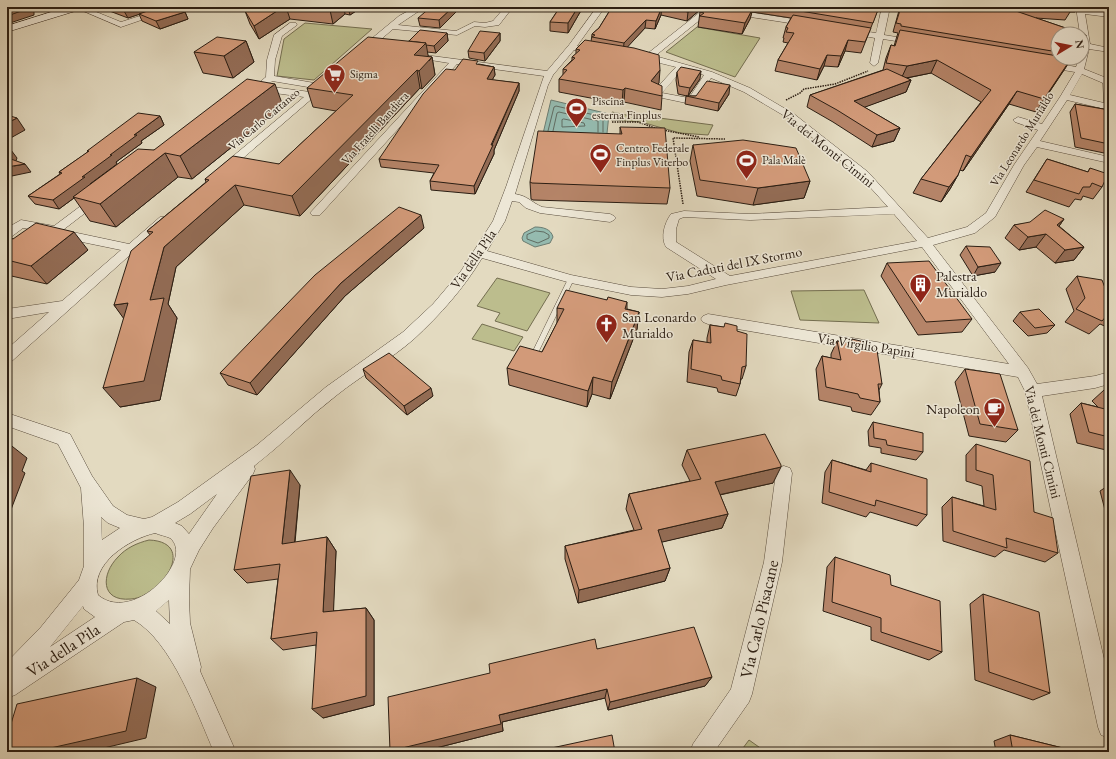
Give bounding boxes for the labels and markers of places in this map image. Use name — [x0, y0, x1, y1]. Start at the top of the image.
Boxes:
supermarket icon: Sigma — [321, 61, 347, 94]
place label: Sigma — [350, 66, 378, 82]
place label: Piscina esterna Finplus — [592, 93, 661, 123]
sports icon: Piscina esterna Finplus — [563, 95, 589, 128]
place label: Centro Federale Finplus Viterbo — [616, 140, 689, 170]
sports icon: Centro Federale Finplus Viterbo — [587, 142, 613, 175]
sports icon: Pala Malè — [733, 147, 759, 180]
place label: Pala Malè — [762, 152, 806, 168]
place label: Palestra Murialdo — [936, 267, 987, 301]
building icon: Palestra Murialdo — [907, 271, 933, 304]
place label: San Leonardo Murialdo — [622, 308, 696, 342]
church icon: San Leonardo Murialdo — [593, 312, 619, 345]
cafe icon: Napoleon — [982, 396, 1008, 429]
place label: Napoleon — [926, 400, 981, 418]

